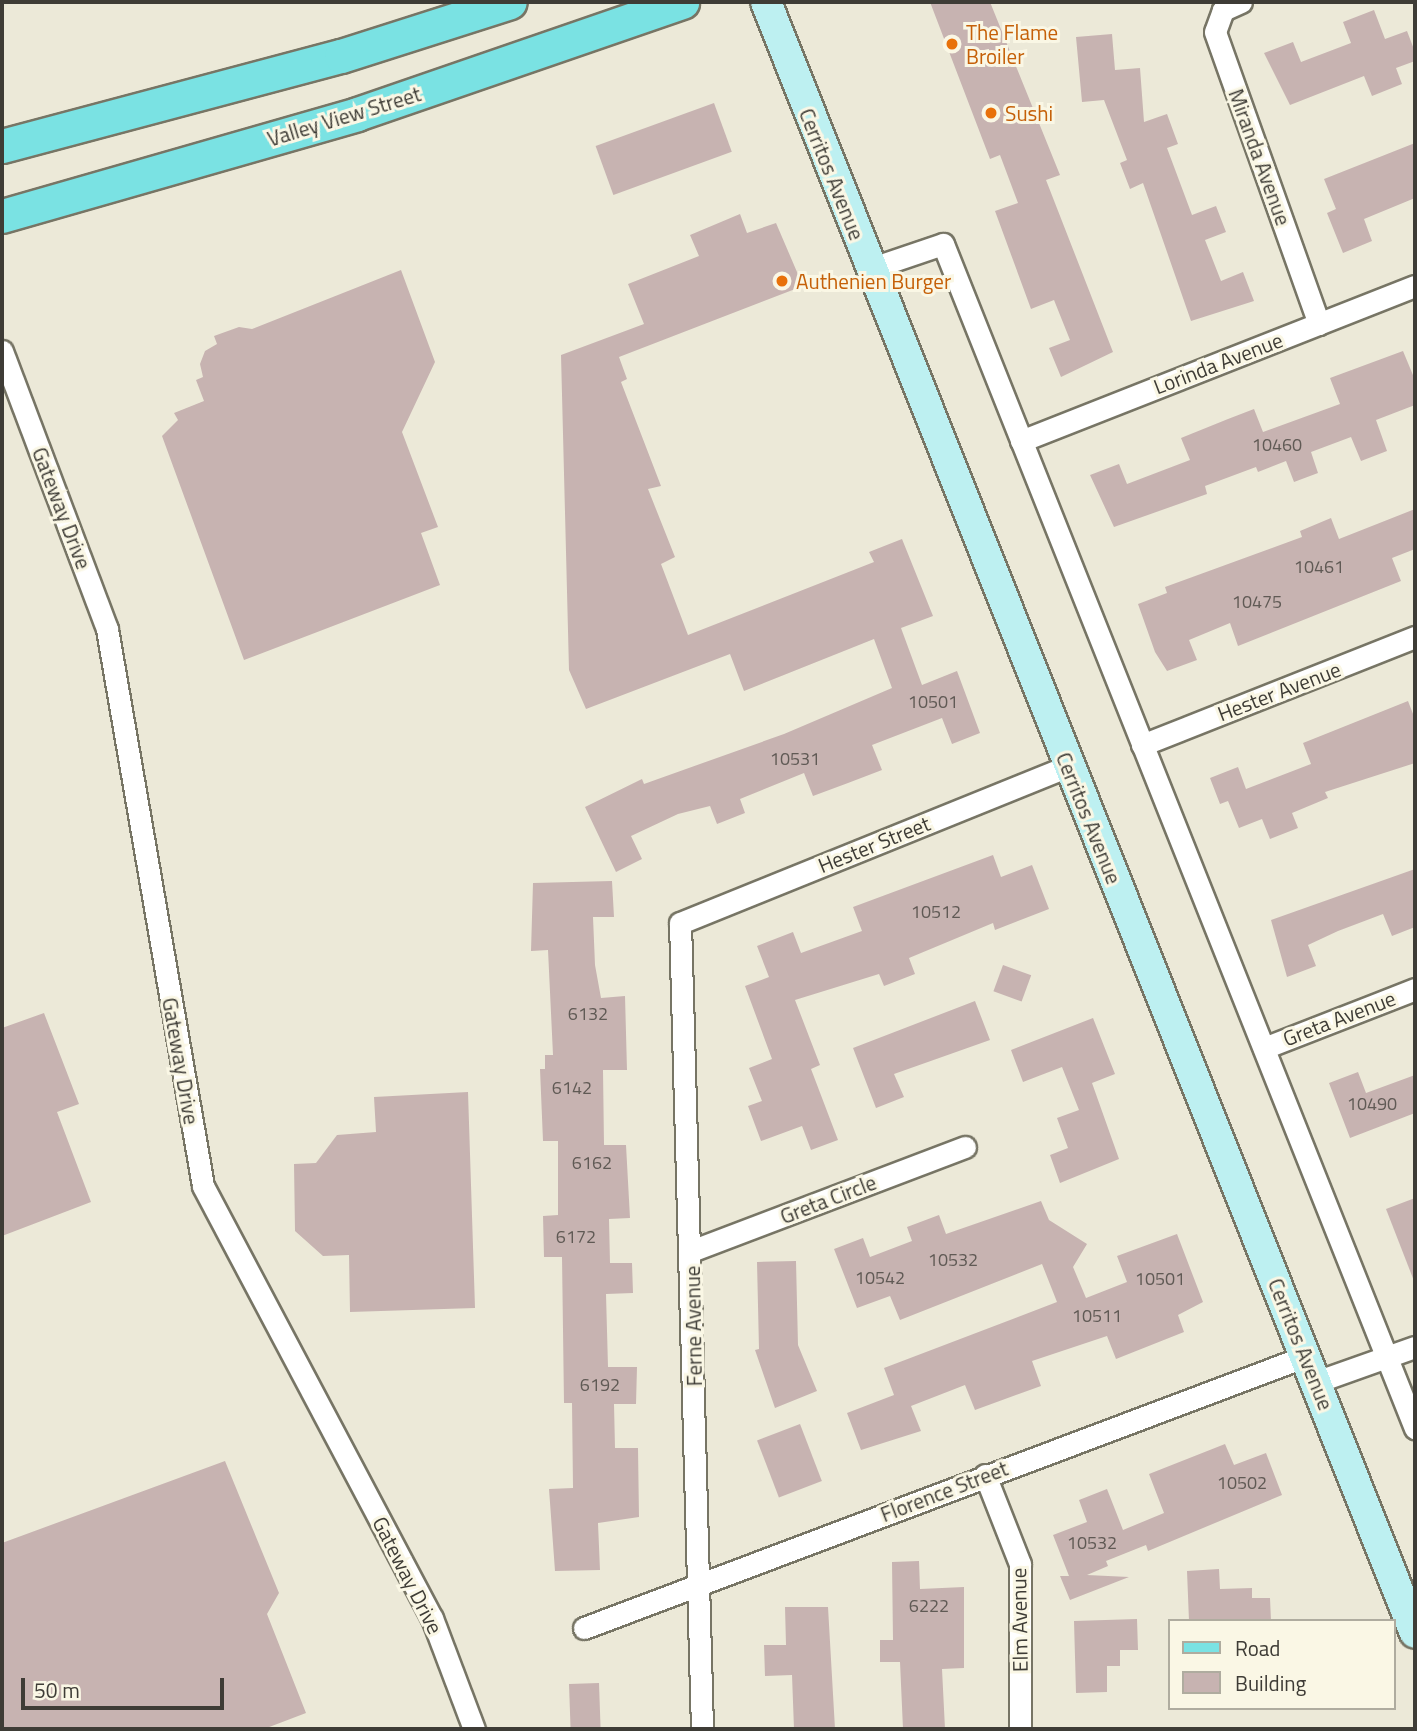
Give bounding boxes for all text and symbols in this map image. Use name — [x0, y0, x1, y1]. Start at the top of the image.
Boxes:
place label: The Flame Broiler — [966, 19, 1058, 69]
marker: The Flame Broiler — [944, 36, 960, 52]
street label: Valley View Street — [264, 81, 424, 151]
street label: Miranda Avenue — [1224, 85, 1296, 229]
place label: Sushi — [1005, 100, 1053, 126]
street label: Cerritos Avenue — [794, 105, 870, 243]
marker: Sushi — [983, 105, 999, 121]
place label: Authenien Burger — [796, 268, 951, 294]
marker: Authenien Burger — [774, 273, 790, 289]
street label: Lorinda Avenue — [1150, 327, 1286, 399]
house number: 10460 — [1252, 434, 1302, 456]
street label: Gateway Drive — [27, 444, 97, 572]
house number: 10461 — [1294, 556, 1344, 578]
house number: 10475 — [1232, 591, 1282, 613]
street label: Hester Avenue — [1214, 656, 1344, 726]
house number: 10501 — [908, 691, 958, 713]
house number: 10531 — [770, 748, 820, 770]
street label: Cerritos Avenue — [1051, 749, 1127, 887]
street label: Hester Street — [814, 810, 934, 878]
house number: 10512 — [911, 901, 961, 923]
street label: Greta Avenue — [1279, 985, 1399, 1051]
street label: Gateway Drive — [157, 996, 205, 1126]
house number: 6132 — [568, 1003, 608, 1025]
house number: 6142 — [552, 1077, 592, 1099]
house number: 10490 — [1347, 1093, 1397, 1115]
house number: 6162 — [572, 1152, 612, 1174]
street label: Greta Circle — [776, 1169, 880, 1229]
house number: 6172 — [556, 1226, 596, 1248]
house number: 10532 — [928, 1249, 978, 1271]
street label: Ferne Avenue — [679, 1265, 707, 1387]
house number: 10542 — [855, 1267, 905, 1289]
house number: 10501 — [1135, 1268, 1185, 1290]
street label: Cerritos Avenue — [1263, 1275, 1339, 1413]
house number: 10511 — [1072, 1305, 1122, 1327]
house number: 6192 — [580, 1374, 620, 1396]
street label: Florence Street — [877, 1455, 1011, 1527]
house number: 10502 — [1217, 1472, 1267, 1494]
street label: Gateway Drive — [368, 1512, 448, 1638]
house number: 10532 — [1067, 1532, 1117, 1554]
street label: Elm Avenue — [1005, 1568, 1033, 1672]
house number: 6222 — [909, 1595, 949, 1617]
legend — [1168, 1619, 1396, 1710]
text: Road — [1235, 1632, 1280, 1664]
scale bar — [24, 1664, 228, 1708]
text: Building — [1235, 1667, 1306, 1699]
text: 50 m — [34, 1674, 80, 1706]

